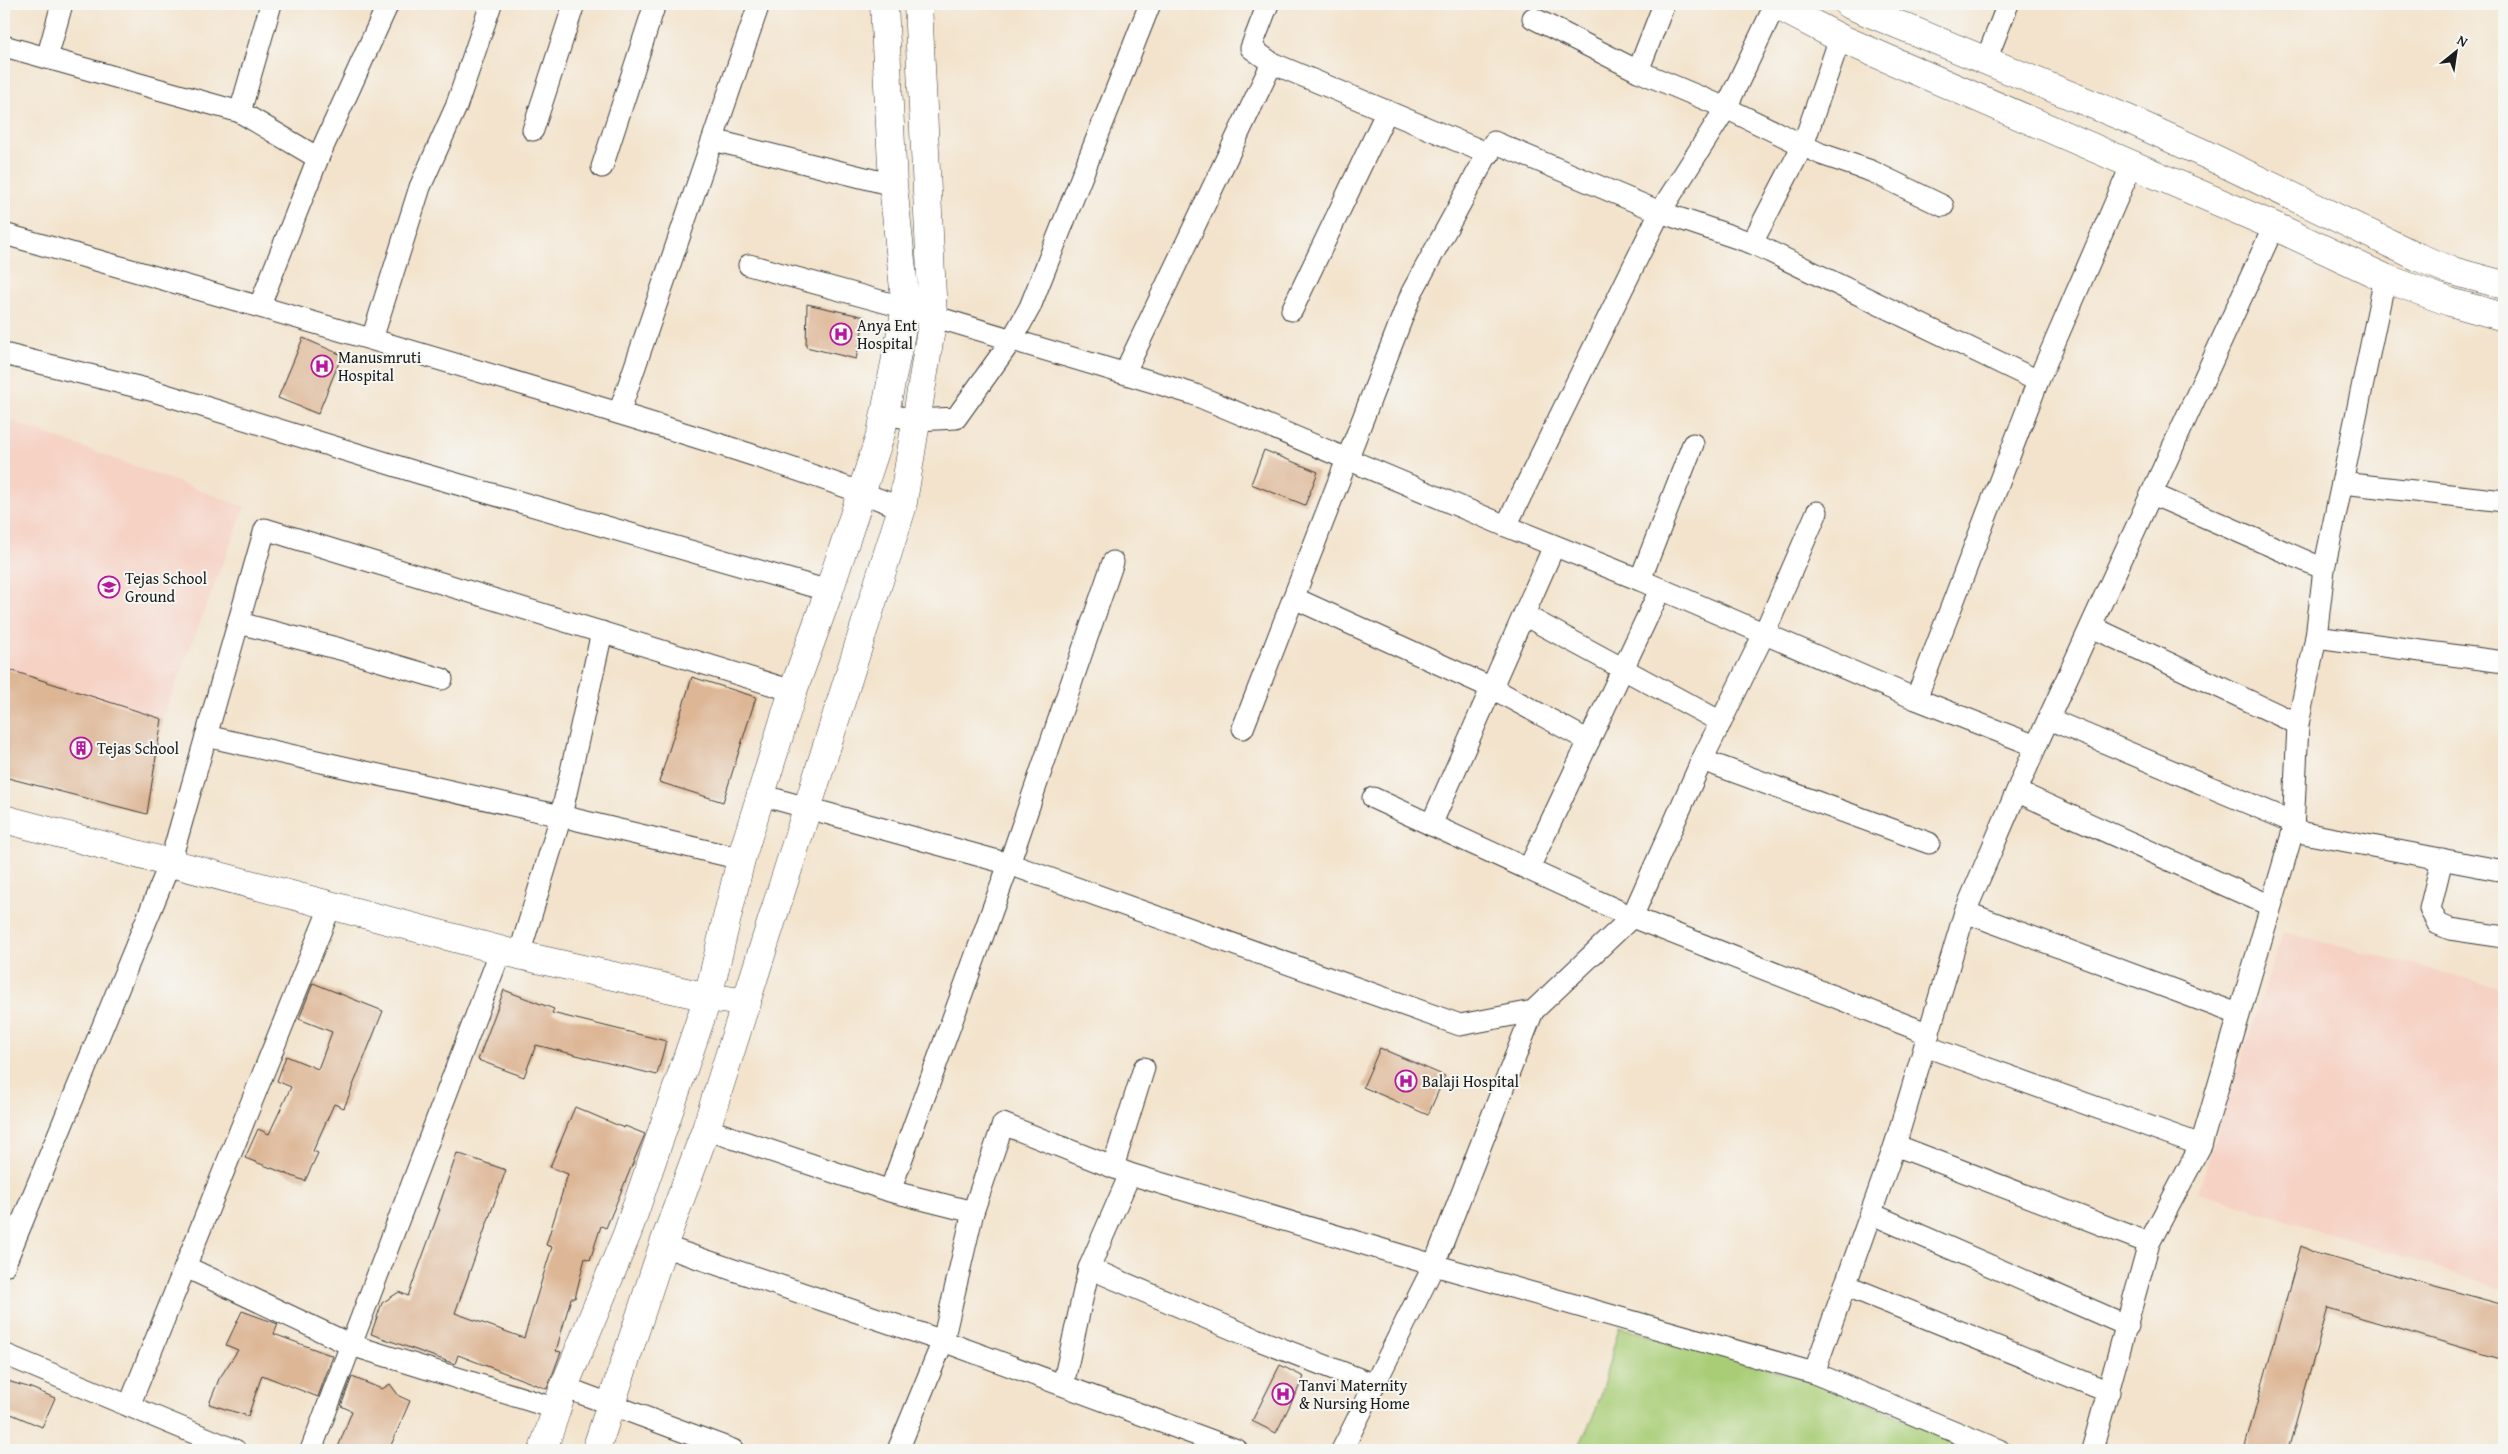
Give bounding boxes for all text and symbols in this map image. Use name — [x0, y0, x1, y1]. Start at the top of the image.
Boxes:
north arrow — [2430, 28, 2480, 78]
text: N — [2453, 30, 2472, 52]
place label: Anya Ent Hospital — [857, 313, 918, 355]
hospital icon: Anya Ent Hospital — [829, 322, 853, 346]
place label: Manusmruti Hospital — [338, 345, 422, 387]
hospital icon: Manusmruti Hospital — [310, 354, 334, 378]
place label: Tejas School Ground — [125, 566, 208, 608]
school or university icon: Tejas School Ground — [97, 575, 121, 599]
building icon: Tejas School — [69, 736, 93, 760]
place label: Tejas School — [97, 736, 180, 760]
hospital icon: Balaji Hospital — [1394, 1069, 1418, 1093]
place label: Balaji Hospital — [1422, 1069, 1519, 1093]
place label: Tanvi Maternity & Nursing Home — [1299, 1373, 1410, 1415]
hospital icon: Tanvi Maternity & Nursing Home — [1271, 1382, 1295, 1406]

